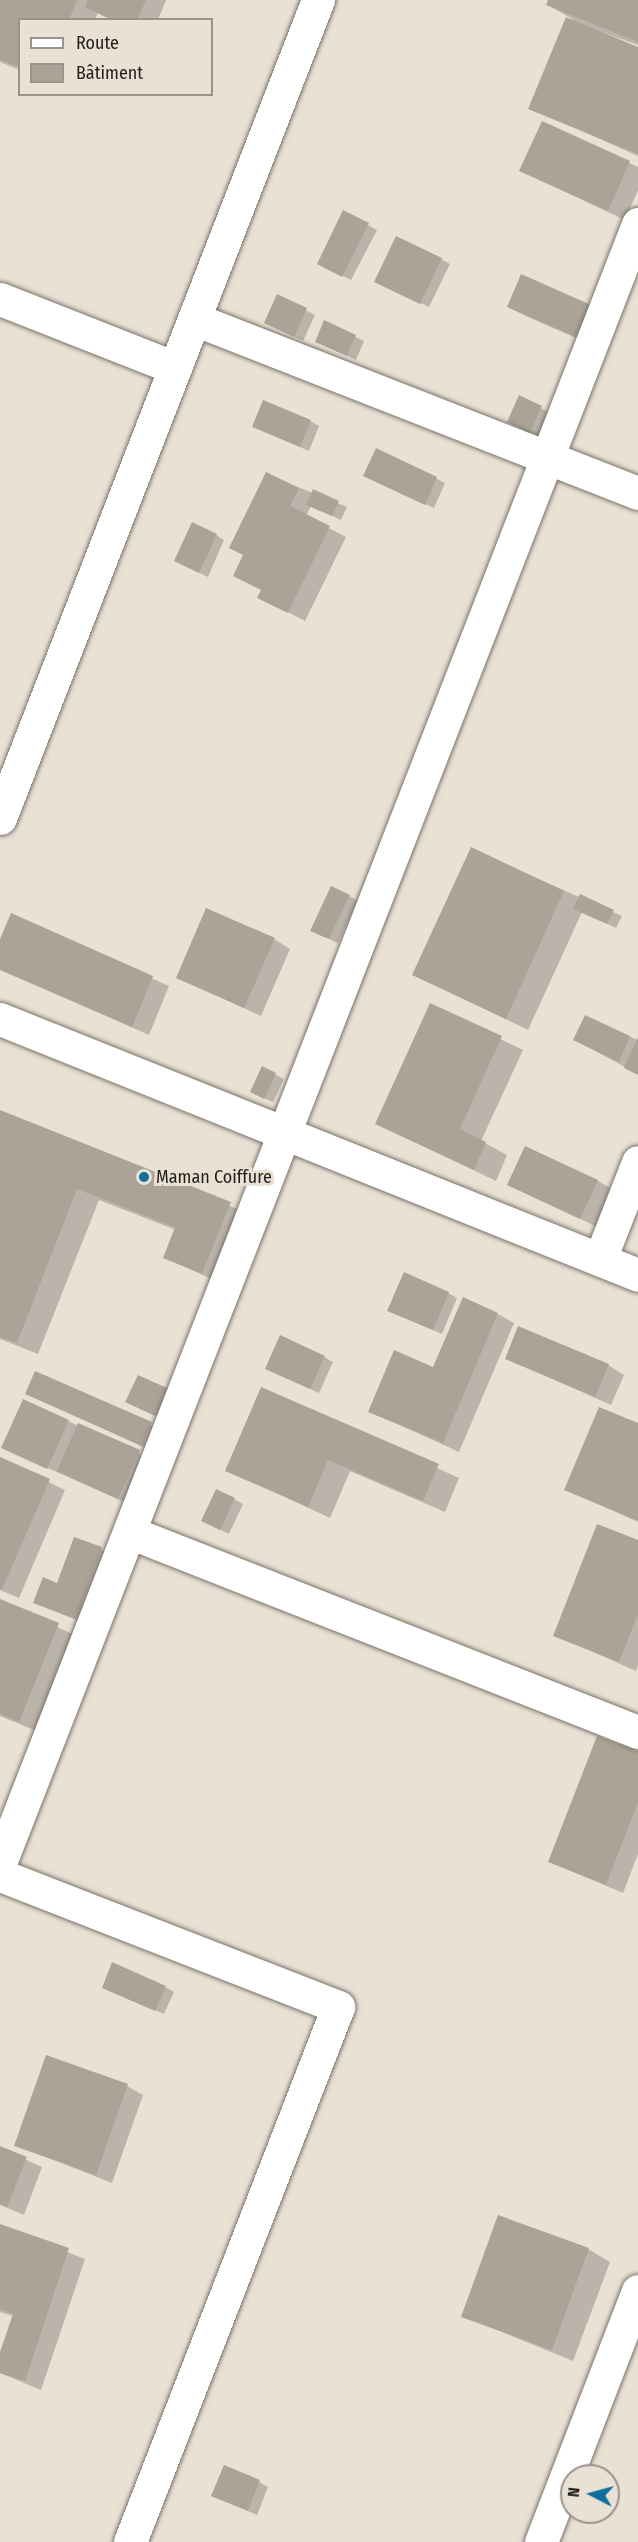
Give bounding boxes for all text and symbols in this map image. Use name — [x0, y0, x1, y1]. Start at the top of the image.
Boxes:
legend — [18, 18, 213, 96]
text: Route — [76, 32, 119, 54]
text: Bâtiment — [76, 62, 143, 84]
place label: Maman Coiffure — [156, 1166, 272, 1188]
marker: Maman Coiffure — [137, 1170, 151, 1184]
north arrow — [560, 2464, 620, 2524]
text: N — [564, 2487, 584, 2498]

